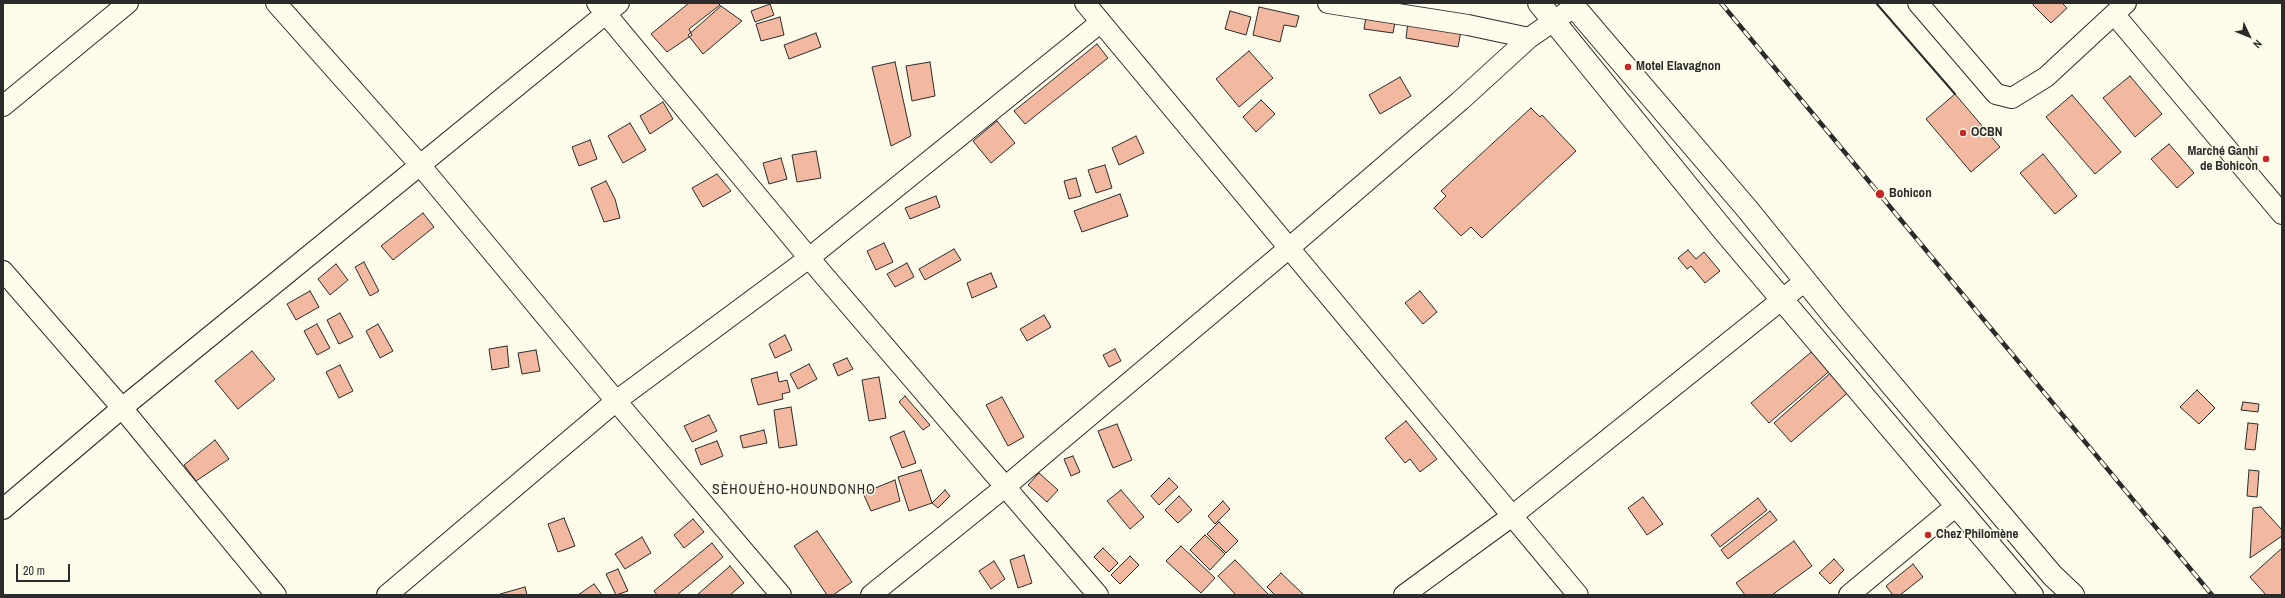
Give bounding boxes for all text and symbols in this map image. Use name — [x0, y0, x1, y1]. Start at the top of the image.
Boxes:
north arrow — [2229, 16, 2269, 56]
text: N — [2250, 37, 2265, 51]
place label: Motel Elavagnon — [1636, 59, 1721, 75]
marker: Motel Elavagnon — [1623, 62, 1633, 72]
place label: OCBN — [1971, 125, 2002, 141]
marker: OCBN — [1958, 128, 1968, 138]
place label: Marché Ganhi de Bohicon — [2188, 144, 2258, 175]
marker: Marché Ganhi de Bohicon — [2261, 154, 2271, 164]
place label: Bohicon — [1889, 186, 1932, 202]
marker: Bohicon — [1874, 188, 1886, 200]
district label: SÈHOUÈHO-HOUNDONHO — [712, 482, 876, 498]
place label: Chez Philomène — [1936, 527, 2018, 543]
marker: Chez Philomène — [1923, 530, 1933, 540]
scale bar — [18, 556, 72, 582]
text: 20 m — [23, 563, 45, 579]

